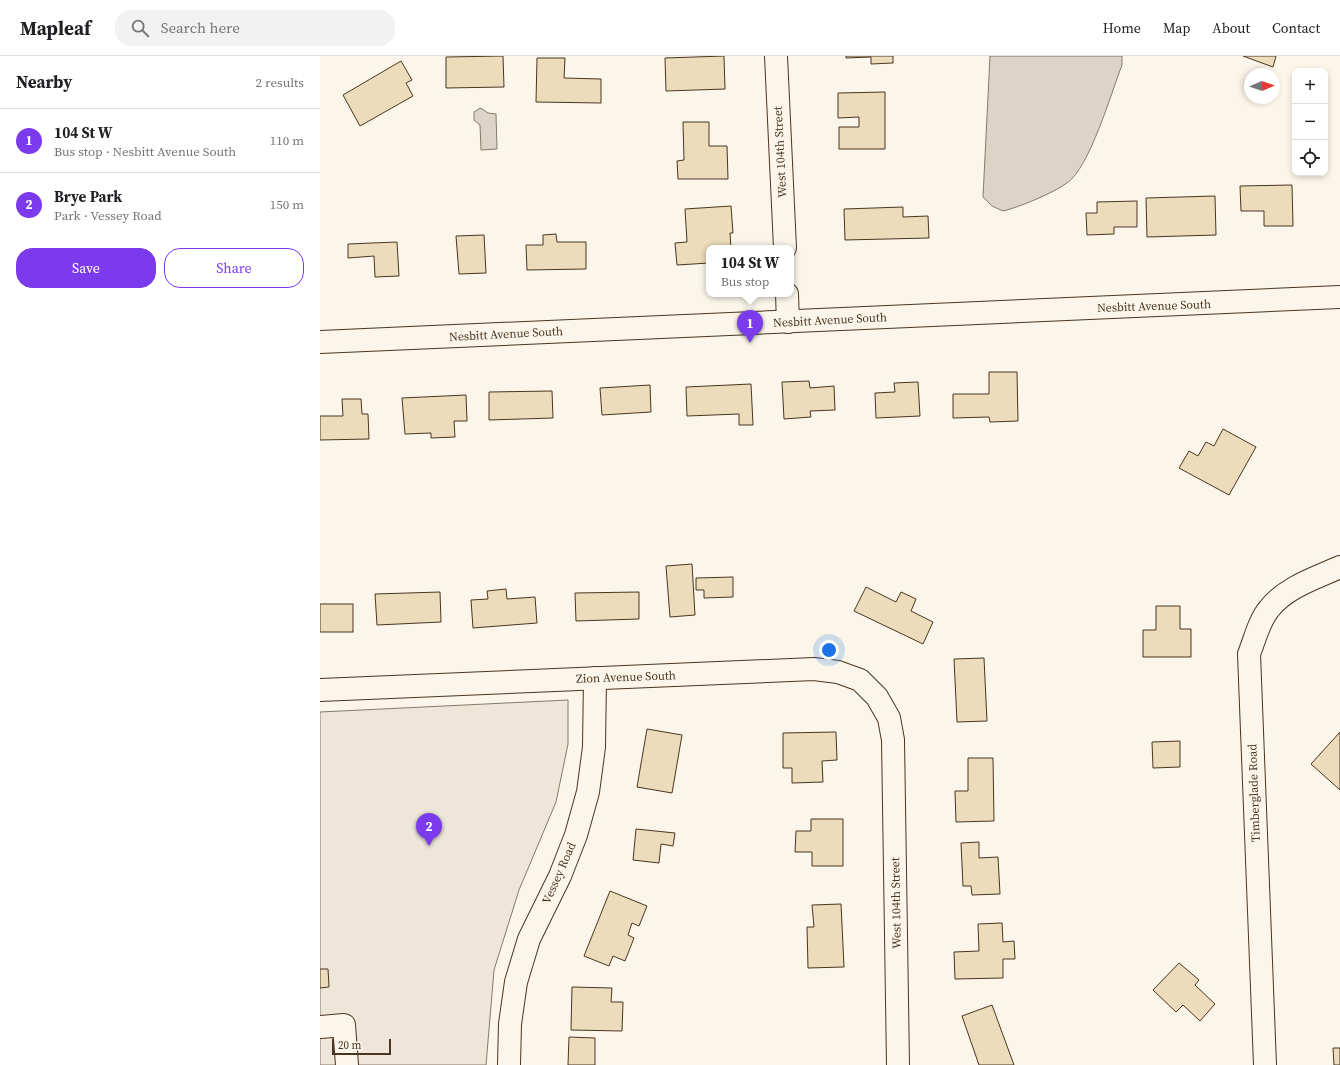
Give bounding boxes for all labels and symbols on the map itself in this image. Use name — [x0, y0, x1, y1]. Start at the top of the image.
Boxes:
north arrow — [1244, 68, 1280, 104]
street label: West 104th Street — [770, 106, 790, 198]
street label: Nesbitt Avenue South — [1097, 296, 1211, 316]
street label: Nesbitt Avenue South — [773, 309, 887, 331]
pin: 1 — [737, 310, 763, 343]
street label: Nesbitt Avenue South — [449, 323, 563, 345]
your location — [819, 640, 839, 660]
street label: Zion Avenue South — [576, 667, 676, 687]
street label: Timberglade Road — [1244, 743, 1264, 842]
pin: 2 — [416, 813, 442, 846]
street label: Vessey Road — [538, 839, 580, 906]
street label: West 104th Street — [887, 857, 905, 949]
scale bar — [332, 1037, 391, 1056]

